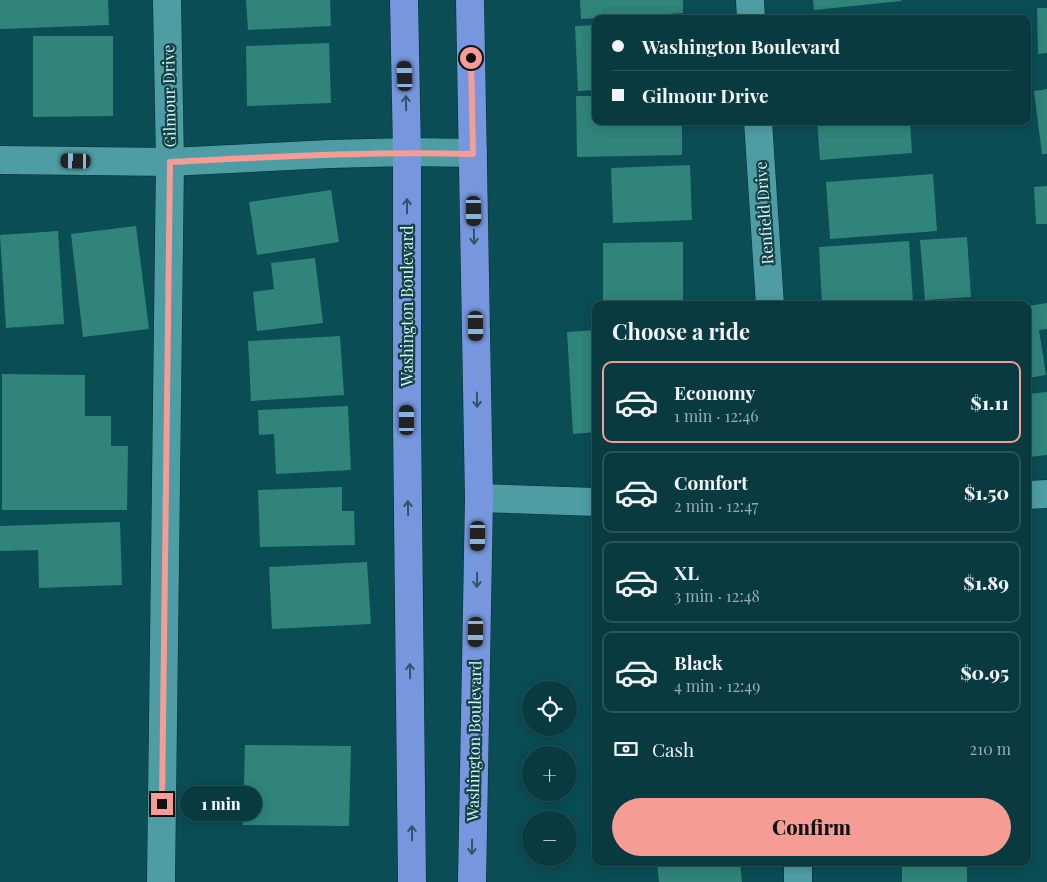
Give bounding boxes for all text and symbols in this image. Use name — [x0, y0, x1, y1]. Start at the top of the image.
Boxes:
text: Washington Boulevard — [642, 33, 840, 59]
street label: Gilmour Drive — [157, 44, 180, 148]
route start — [460, 47, 482, 69]
car — [396, 61, 413, 91]
text: Gilmour Drive — [642, 82, 769, 108]
one-way arrow — [401, 96, 411, 112]
car — [60, 153, 91, 169]
street label: Renfield Drive — [749, 161, 778, 265]
car — [466, 196, 481, 226]
one-way arrow — [402, 198, 412, 214]
street label: Washington Boulevard — [396, 226, 417, 387]
one-way arrow — [470, 229, 479, 245]
car — [468, 311, 483, 341]
text: Choose a ride — [612, 316, 750, 346]
text: Economy — [674, 379, 755, 405]
icon: car — [614, 380, 659, 425]
text: $1.11 — [970, 389, 1009, 415]
one-way arrow — [472, 391, 482, 407]
car — [399, 405, 414, 435]
text: 1 min · 12:46 — [674, 405, 759, 426]
text: Comfort — [674, 469, 748, 495]
icon: car — [614, 470, 659, 515]
text: $1.50 — [964, 479, 1009, 505]
text: 2 min · 12:47 — [674, 495, 758, 516]
one-way arrow — [403, 501, 413, 517]
car — [470, 521, 485, 551]
text: XL — [674, 559, 699, 585]
icon: car — [614, 560, 659, 605]
text: $1.89 — [963, 569, 1009, 595]
one-way arrow — [472, 571, 482, 587]
text: 3 min · 12:48 — [674, 585, 760, 606]
car — [468, 617, 483, 647]
text: Black — [674, 649, 723, 675]
icon: car — [614, 650, 659, 695]
text: $0.95 — [960, 659, 1009, 685]
street label: Washington Boulevard — [462, 660, 485, 823]
one-way arrow — [405, 663, 415, 680]
text: 4 min · 12:49 — [674, 675, 760, 696]
map controls — [522, 681, 577, 866]
button: locate — [522, 681, 577, 736]
icon: cash — [612, 735, 640, 763]
text: Cash — [652, 736, 694, 762]
text: 210 m — [970, 738, 1011, 759]
button: + — [522, 746, 577, 801]
callout: 1 min — [180, 786, 262, 822]
route end — [151, 793, 173, 815]
text: 1 min — [201, 793, 241, 814]
button: Confirm — [612, 798, 1011, 856]
button: − — [522, 811, 577, 866]
one-way arrow — [407, 826, 416, 842]
one-way arrow — [468, 839, 477, 855]

